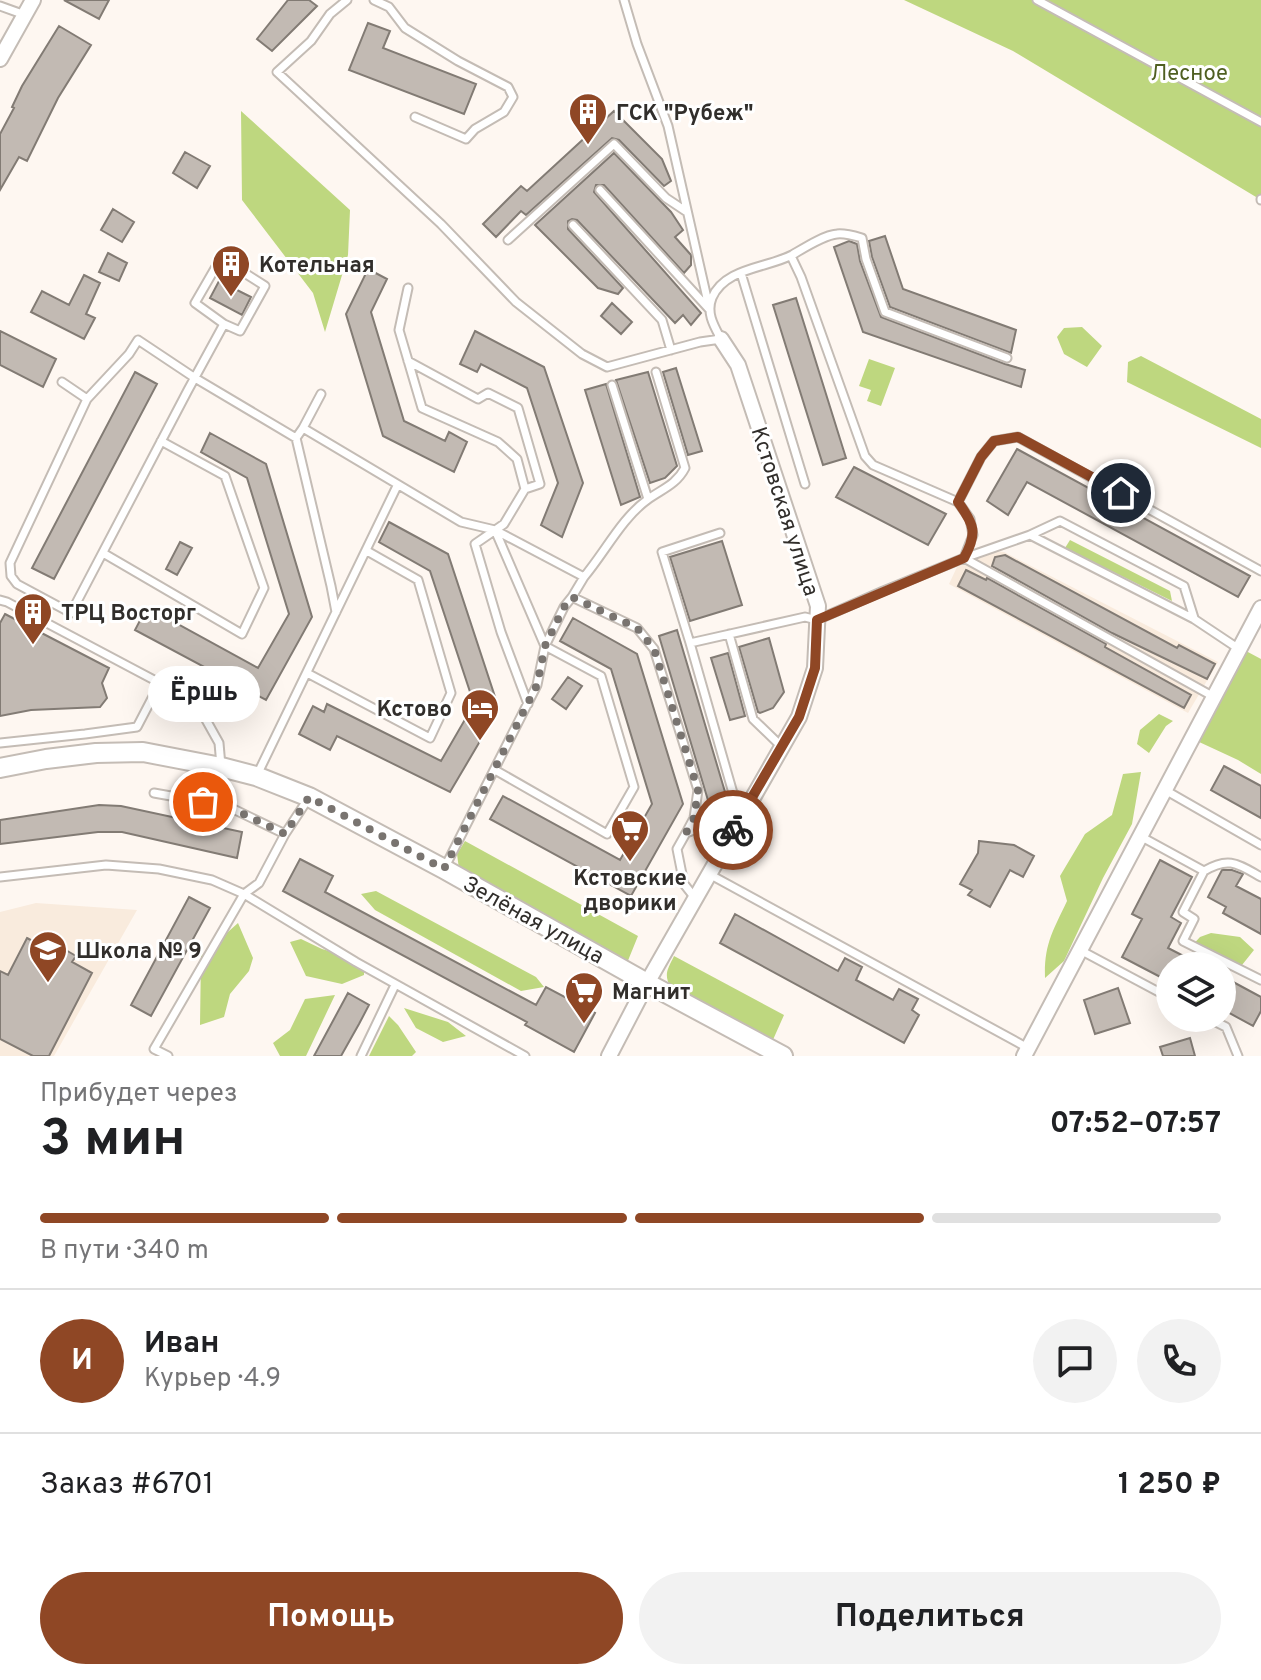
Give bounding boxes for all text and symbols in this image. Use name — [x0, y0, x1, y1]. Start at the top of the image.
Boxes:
park label: Лесное — [1150, 61, 1228, 88]
building icon: ГСК "Рубеж" — [567, 91, 609, 146]
place label: ГСК "Рубеж" — [616, 101, 754, 128]
building icon: Котельная — [210, 243, 252, 298]
place label: Котельная — [259, 253, 375, 280]
street label: Кстовская улица — [744, 424, 824, 600]
pin — [1087, 459, 1155, 527]
icon: home — [1099, 471, 1143, 515]
building icon: ТРЦ Восторг — [12, 591, 54, 646]
place label: ТРЦ Восторг — [61, 601, 196, 628]
callout: Ёршь — [147, 666, 259, 722]
text: Ёршь — [170, 677, 238, 710]
hotel icon: Кстово — [459, 687, 501, 742]
place label: Кстово — [377, 697, 452, 724]
pin — [169, 768, 237, 836]
icon: bag — [181, 780, 225, 824]
courier — [693, 790, 773, 870]
supermarket icon: Кстовские дворики — [609, 808, 651, 863]
icon: bike — [711, 808, 755, 852]
place label: Кстовские дворики — [573, 866, 687, 918]
street label: Зелёная улица — [457, 871, 608, 971]
school or university icon: Школа № 9 — [27, 929, 69, 984]
place label: Школа № 9 — [76, 939, 202, 966]
map controls — [1156, 952, 1236, 1032]
button: layers — [1156, 952, 1236, 1032]
supermarket icon: Магнит — [563, 970, 605, 1025]
place label: Магнит — [612, 980, 690, 1007]
text: Прибудет через — [40, 1078, 238, 1111]
text: 07:52–07:57 — [1050, 1106, 1221, 1143]
text: 3 мин — [40, 1108, 185, 1174]
text: В пути · 340 m — [40, 1235, 209, 1268]
button: chat — [1033, 1319, 1117, 1403]
button: phone — [1137, 1319, 1221, 1403]
text: Иван — [144, 1326, 219, 1363]
text: И — [71, 1343, 93, 1380]
text: Курьер · 4.9 — [144, 1363, 281, 1396]
text: Заказ #6701 — [40, 1467, 214, 1504]
text: 1 250 ₽ — [1118, 1467, 1221, 1504]
button: Помощь — [40, 1572, 623, 1664]
button: Поделиться — [639, 1572, 1221, 1664]

